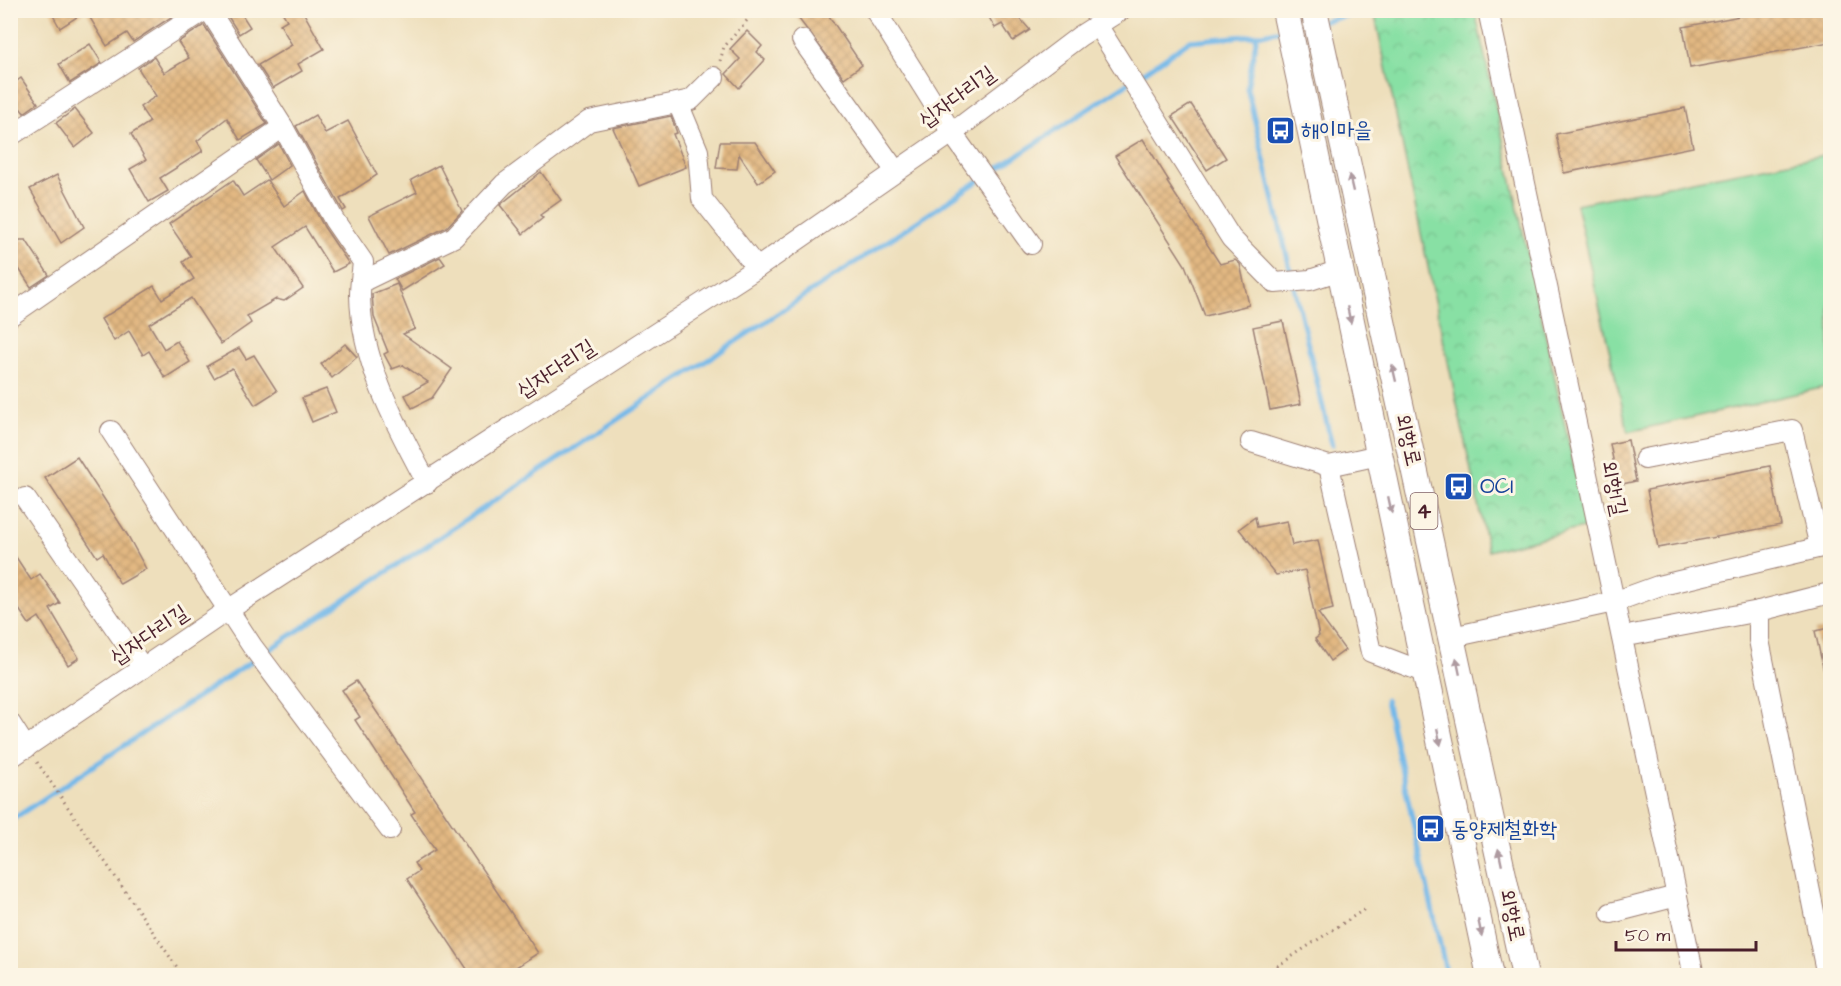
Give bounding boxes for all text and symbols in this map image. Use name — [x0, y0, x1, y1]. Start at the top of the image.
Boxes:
street label: 십자다리길 — [912, 58, 1002, 136]
bus stop icon: 해이마을 — [1264, 114, 1296, 146]
place label: 해이마을 — [1301, 115, 1372, 146]
one-way arrow — [1346, 173, 1355, 192]
one-way arrow — [1345, 305, 1354, 324]
street label: 십자다리길 — [510, 332, 602, 406]
one-way arrow — [1388, 364, 1398, 382]
street label: 외항로 — [1387, 411, 1429, 469]
street label: 외항1길 — [1593, 457, 1635, 519]
bus stop icon: OCI — [1443, 470, 1475, 502]
place label: OCI — [1480, 471, 1514, 502]
road number: 4 — [1410, 493, 1438, 529]
one-way arrow — [1386, 496, 1395, 515]
street label: 십자다리길 — [104, 597, 195, 673]
one-way arrow — [1453, 657, 1463, 675]
one-way arrow — [1435, 728, 1445, 746]
bus stop icon: 동양제철화학 — [1414, 813, 1446, 845]
place label: 동양제철화학 — [1451, 814, 1558, 845]
one-way arrow — [1494, 847, 1504, 866]
street label: 외항로 — [1491, 886, 1533, 944]
scale bar — [1616, 914, 1756, 952]
one-way arrow — [1476, 918, 1485, 937]
text: 50 m — [1625, 923, 1670, 948]

